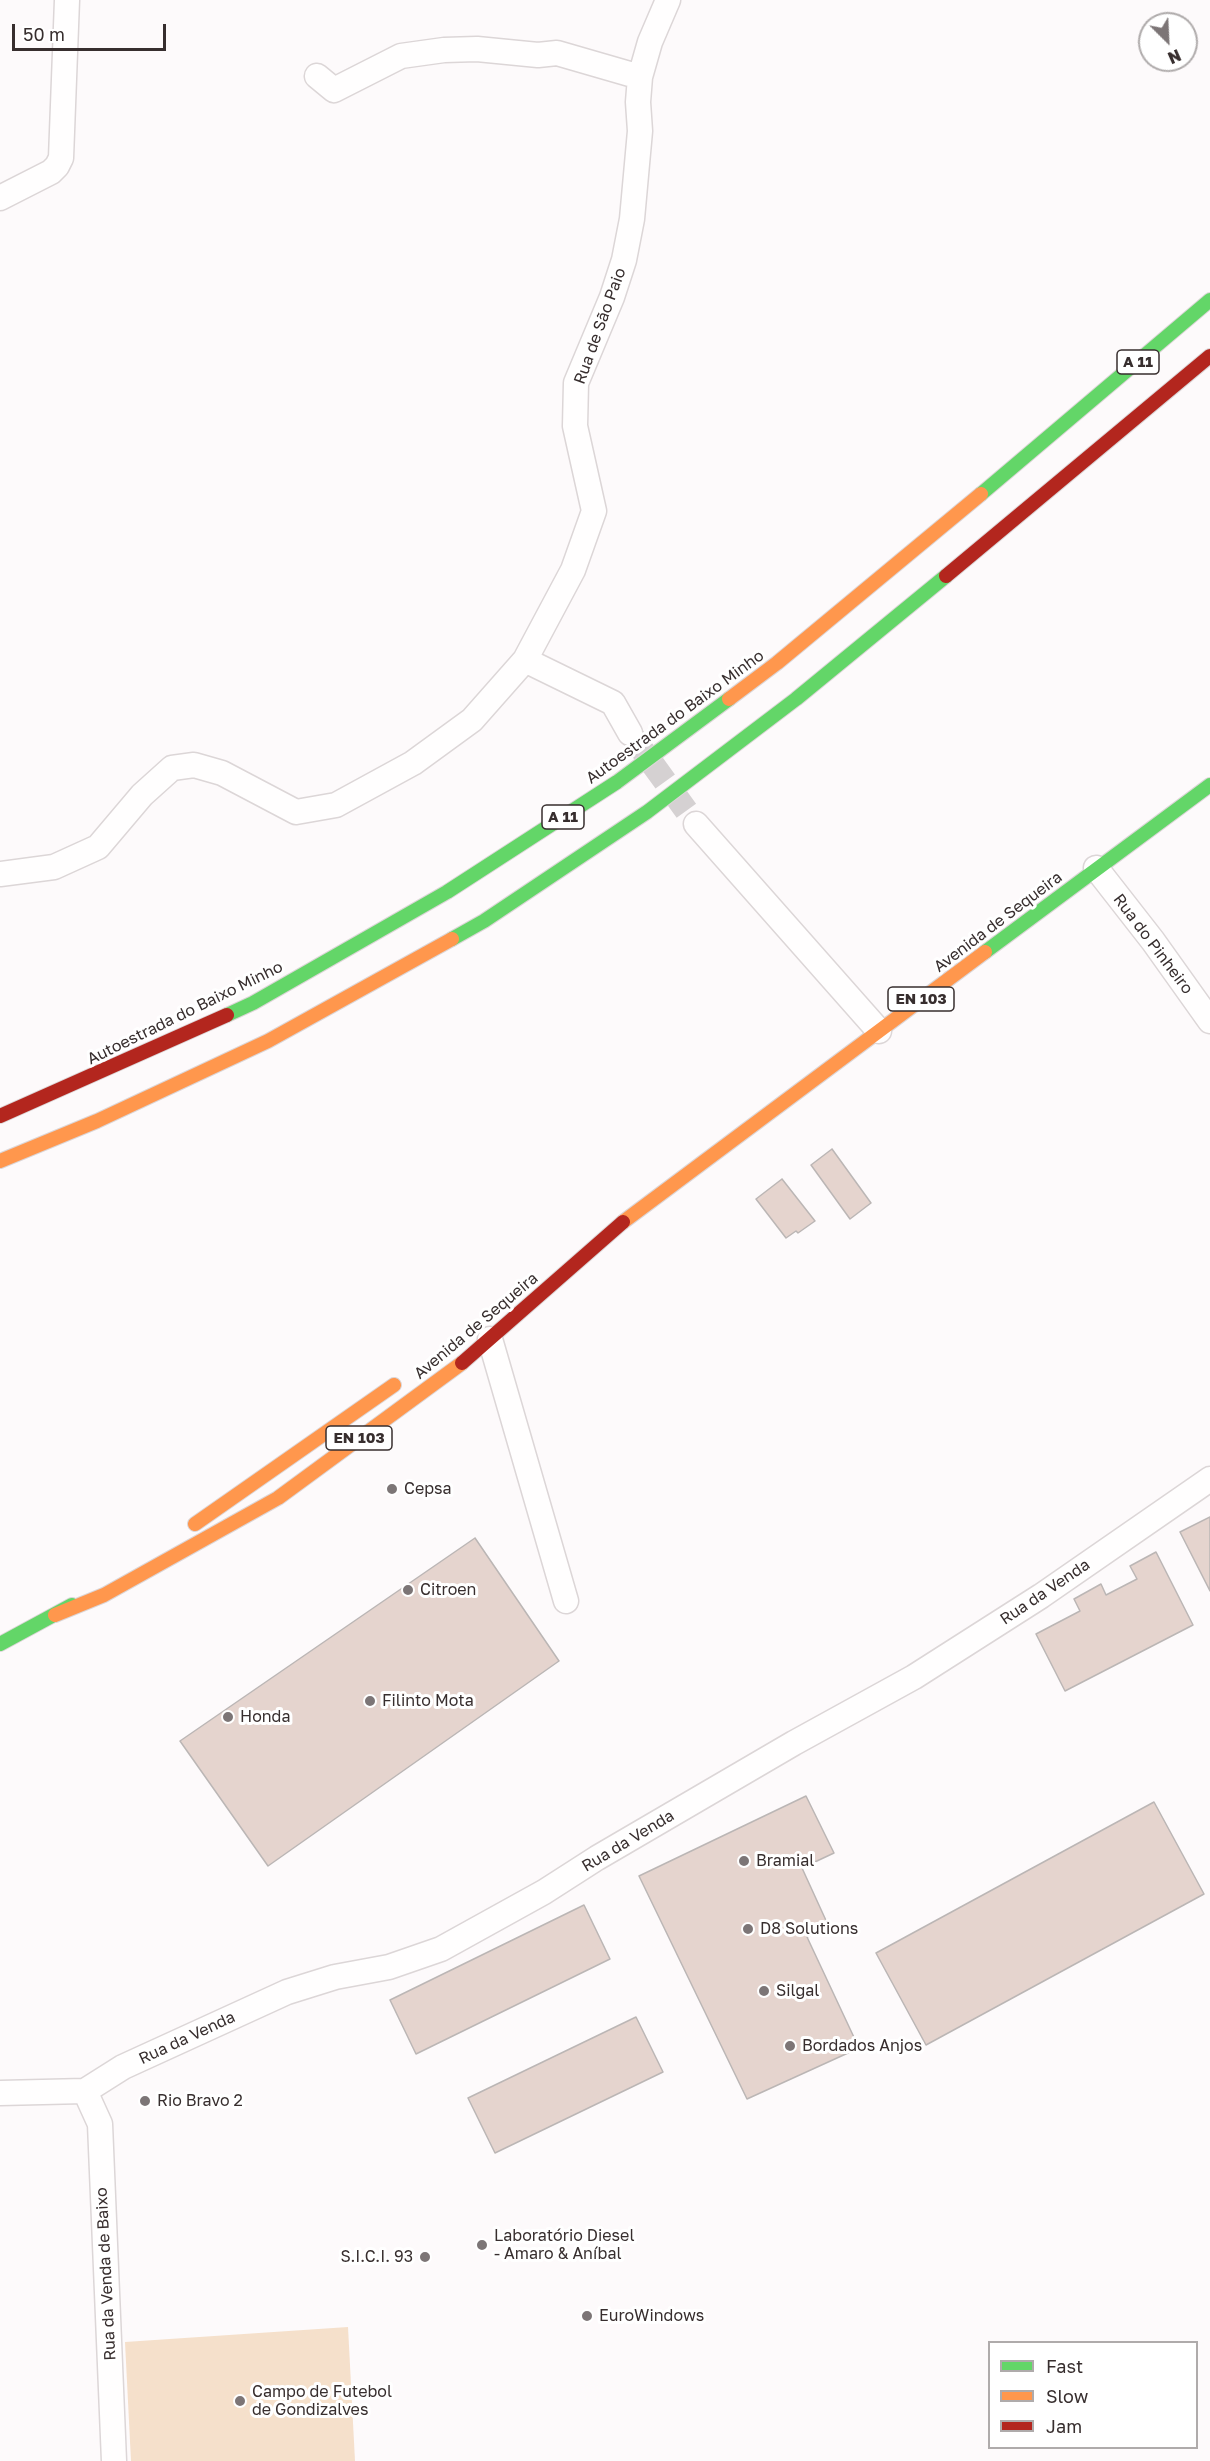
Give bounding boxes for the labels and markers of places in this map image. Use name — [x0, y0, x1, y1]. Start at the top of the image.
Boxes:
place label: Cepsa — [404, 1479, 452, 1499]
marker: Cepsa — [385, 1482, 399, 1496]
place label: Citroen — [420, 1580, 476, 1600]
marker: Citroen — [401, 1583, 415, 1597]
place label: Filinto Mota — [382, 1691, 474, 1711]
marker: Filinto Mota — [363, 1694, 377, 1708]
place label: Honda — [240, 1707, 290, 1727]
marker: Honda — [221, 1710, 235, 1724]
place label: Bramial — [756, 1851, 814, 1871]
marker: Bramial — [737, 1854, 751, 1868]
place label: D8 Solutions — [760, 1919, 858, 1939]
marker: D8 Solutions — [741, 1922, 755, 1936]
place label: Silgal — [776, 1981, 819, 2001]
marker: Silgal — [757, 1984, 771, 1998]
place label: Bordados Anjos — [802, 2036, 922, 2056]
marker: Bordados Anjos — [783, 2039, 797, 2053]
place label: Rio Bravo 2 — [157, 2091, 243, 2111]
marker: Rio Bravo 2 — [138, 2094, 152, 2108]
place label: Laboratório Diesel - Amaro & Aníbal — [494, 2226, 634, 2264]
marker: Laboratório Diesel - Amaro & Aníbal — [475, 2238, 489, 2252]
place label: S.I.C.I. 93 — [340, 2247, 413, 2267]
marker: S.I.C.I. 93 — [418, 2250, 432, 2264]
place label: EuroWindows — [599, 2306, 704, 2326]
marker: EuroWindows — [580, 2309, 594, 2323]
place label: Campo de Futebol de Gondizalves — [252, 2382, 392, 2420]
marker: Campo de Futebol de Gondizalves — [233, 2394, 247, 2408]

